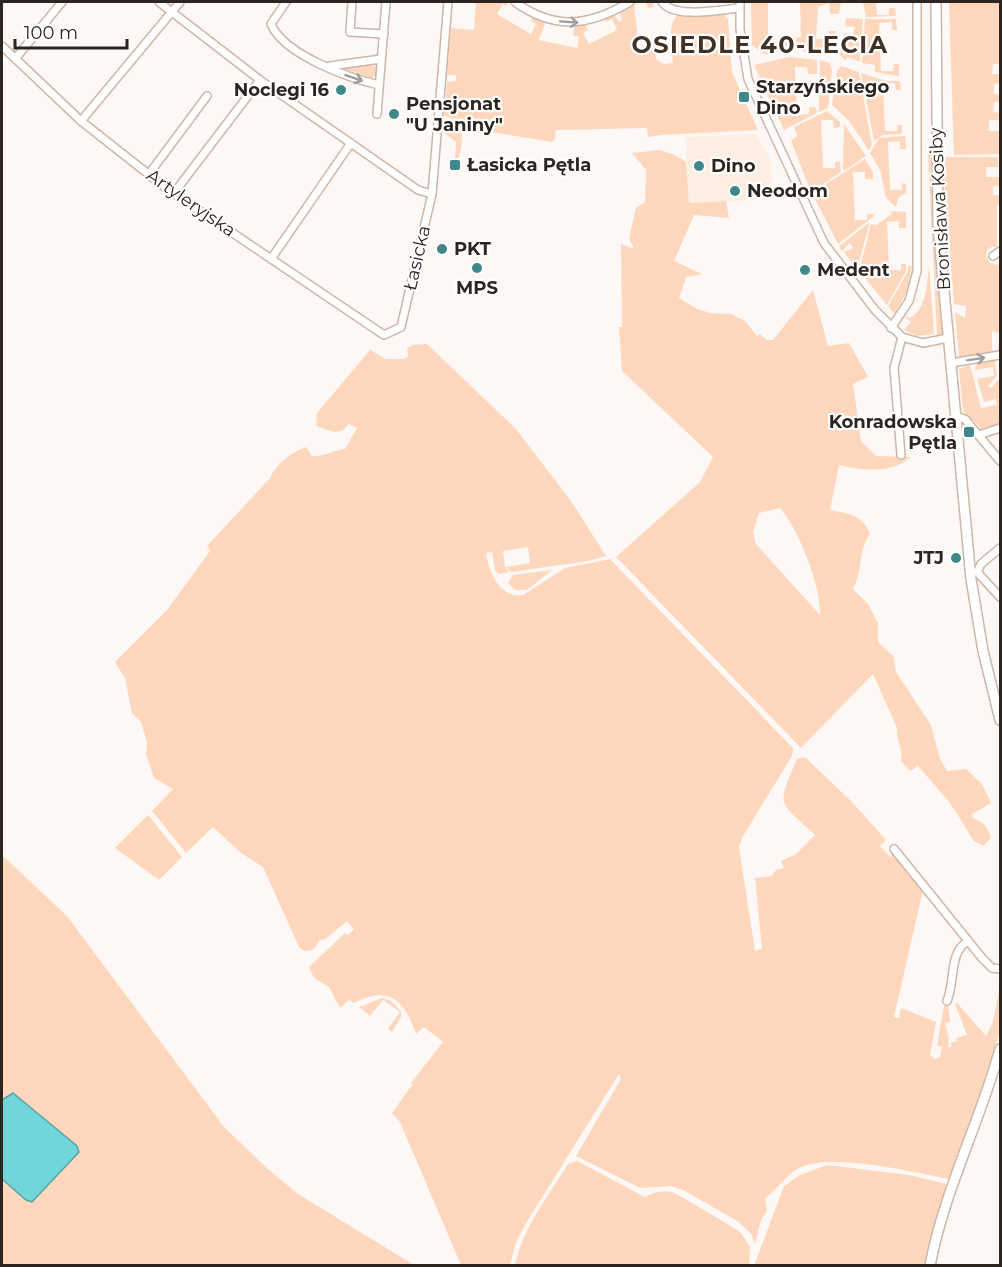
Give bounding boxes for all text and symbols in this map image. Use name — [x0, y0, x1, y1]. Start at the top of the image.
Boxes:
scale bar — [15, 12, 128, 50]
one-way arrow — [558, 16, 578, 27]
text: 100 m — [24, 22, 78, 44]
district label: OSIEDLE 40-LECIA — [631, 30, 889, 59]
one-way arrow — [344, 73, 363, 84]
place label: Starzyńskiego Dino — [756, 76, 889, 119]
place label: Noclegi 16 — [234, 79, 330, 101]
marker: Noclegi 16 — [334, 83, 348, 97]
marker: Starzyńskiego Dino — [737, 90, 751, 104]
place label: Pensjonat "U Janiny" — [406, 93, 503, 136]
marker: Pensjonat "U Janiny" — [387, 107, 401, 121]
street label: Bronisława Kosiby — [925, 127, 955, 291]
place label: Łasicka Pętla — [466, 154, 591, 176]
place label: Dino — [711, 155, 756, 177]
marker: Łasicka Pętla — [448, 158, 462, 172]
marker: Dino — [692, 159, 706, 173]
street label: Artyleryjska — [142, 164, 240, 242]
place label: Neodom — [747, 180, 828, 202]
marker: Neodom — [728, 184, 742, 198]
street label: Łasicka — [399, 223, 435, 293]
place label: PKT — [454, 238, 492, 260]
marker: PKT — [435, 242, 449, 256]
place label: Medent — [817, 259, 890, 281]
marker: MPS — [470, 261, 484, 275]
marker: Medent — [798, 263, 812, 277]
place label: MPS — [456, 277, 498, 299]
one-way arrow — [966, 354, 985, 365]
place label: Konradowska Pętla — [829, 411, 957, 454]
marker: Konradowska Pętla — [962, 425, 976, 439]
place label: JTJ — [913, 547, 944, 569]
marker: JTJ — [949, 551, 963, 565]

